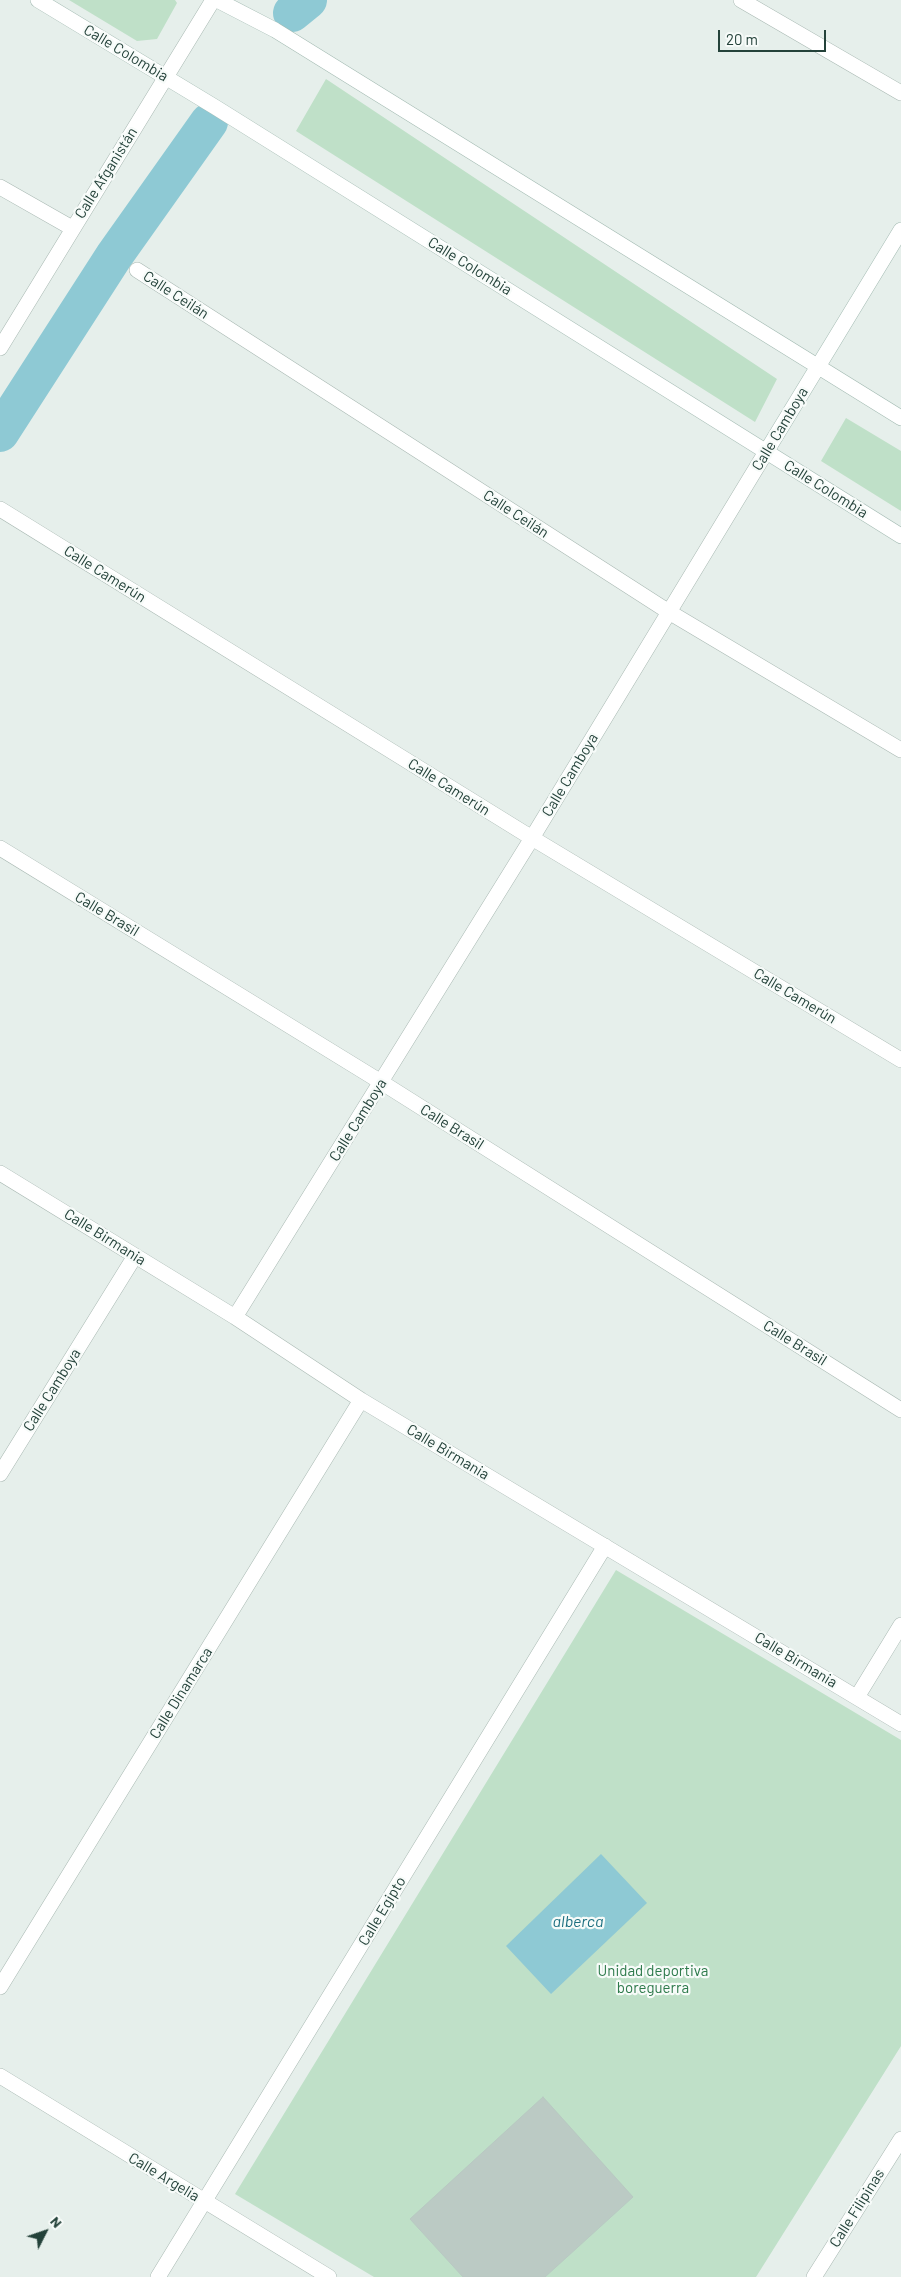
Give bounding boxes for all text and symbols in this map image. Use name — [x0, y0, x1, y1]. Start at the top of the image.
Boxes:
scale bar — [721, 20, 828, 52]
street label: Calle Colombia — [80, 21, 172, 85]
text: 20 m — [726, 30, 758, 48]
street label: Calle Afganistán — [71, 124, 141, 222]
street label: Calle Colombia — [425, 233, 515, 299]
street label: Calle Ceilán — [140, 267, 212, 323]
street label: Calle Camboya — [748, 384, 812, 474]
street label: Calle Colombia — [781, 456, 871, 522]
street label: Calle Ceilán — [480, 486, 552, 542]
street label: Calle Camerún — [61, 542, 149, 606]
street label: Calle Camboya — [538, 730, 602, 820]
street label: Calle Camerún — [405, 755, 493, 819]
street label: Calle Brasil — [72, 888, 142, 940]
street label: Calle Camerún — [750, 964, 840, 1028]
street label: Calle Camboya — [325, 1075, 391, 1165]
street label: Calle Brasil — [417, 1100, 487, 1154]
street label: Calle Birmania — [61, 1205, 149, 1269]
street label: Calle Brasil — [760, 1316, 830, 1370]
street label: Calle Camboya — [19, 1345, 85, 1435]
street label: Calle Birmania — [404, 1420, 492, 1484]
street label: Calle Birmania — [752, 1628, 840, 1692]
street label: Calle Dinamarca — [146, 1644, 216, 1742]
street label: Calle Egipto — [354, 1873, 410, 1949]
water label: alberca — [553, 1912, 603, 1932]
park label: Unidad deportiva boreguerra — [598, 1962, 708, 1997]
street label: Calle Argelia — [125, 2149, 203, 2205]
street label: Calle Filipinas — [826, 2165, 888, 2251]
north arrow — [20, 2207, 70, 2257]
text: N — [47, 2213, 66, 2231]

